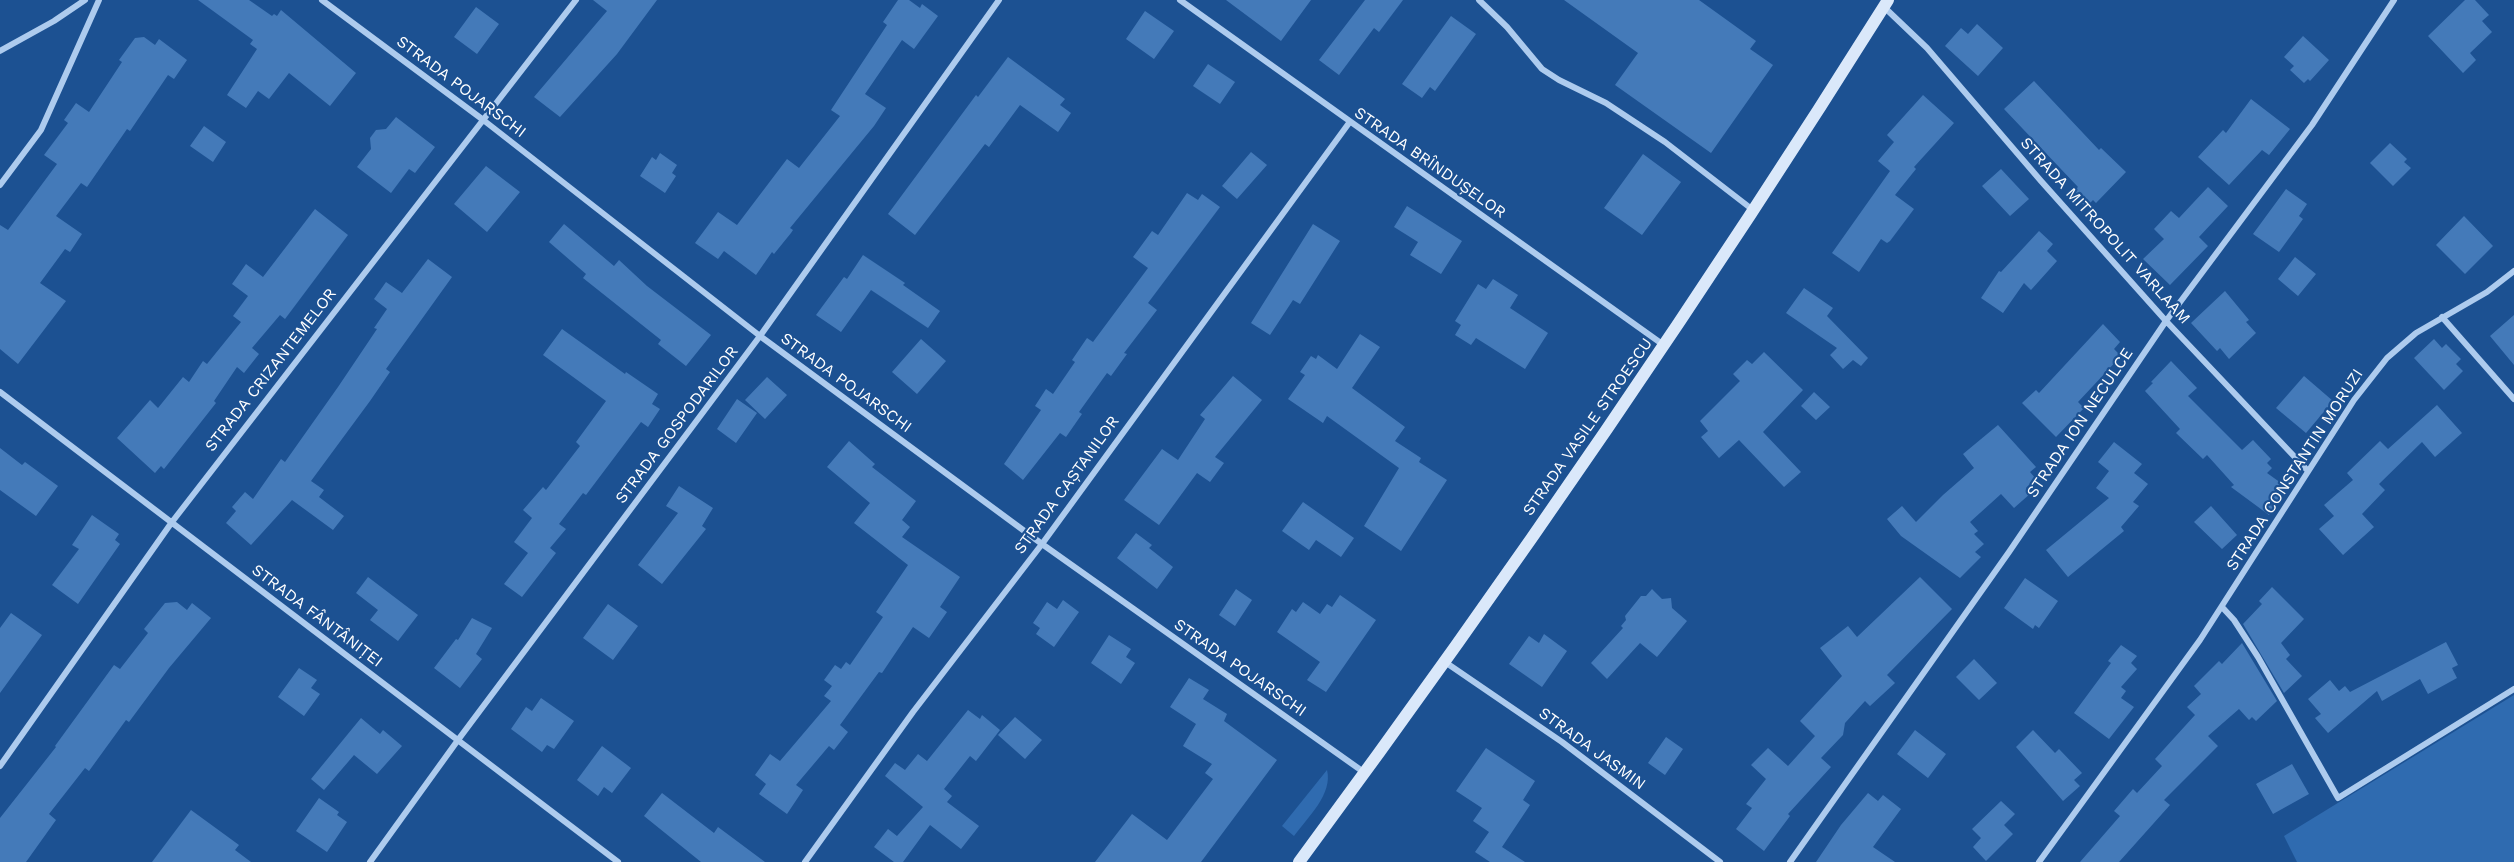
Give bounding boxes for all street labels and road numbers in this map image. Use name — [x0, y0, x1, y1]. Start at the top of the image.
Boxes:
street label: STRADA POJARSCHI — [392, 32, 530, 142]
street label: STRADA BRÎNDUȘELOR — [1351, 103, 1509, 223]
street label: STRADA MITROPOLIT VARLAAM — [2016, 134, 2194, 328]
street label: STRADA CRIZANTEMELOR — [201, 284, 341, 456]
street label: STRADA POJARSCHI — [777, 329, 915, 437]
street label: STRADA VASILE STROESCU — [1519, 334, 1657, 520]
street label: STRADA GOSPODARILOR — [611, 342, 743, 508]
street label: STRADA ION NECULCE — [2023, 345, 2137, 501]
street label: STRADA CONSTANTIN MORUZI — [2222, 365, 2368, 575]
street label: STRADA CAȘTANILOR — [1010, 412, 1124, 558]
street label: STRADA FÂNTÂNIȚEI — [248, 561, 386, 671]
street label: STRADA POJARSCHI — [1170, 615, 1310, 721]
street label: STRADA JASMIN — [1535, 704, 1649, 794]

